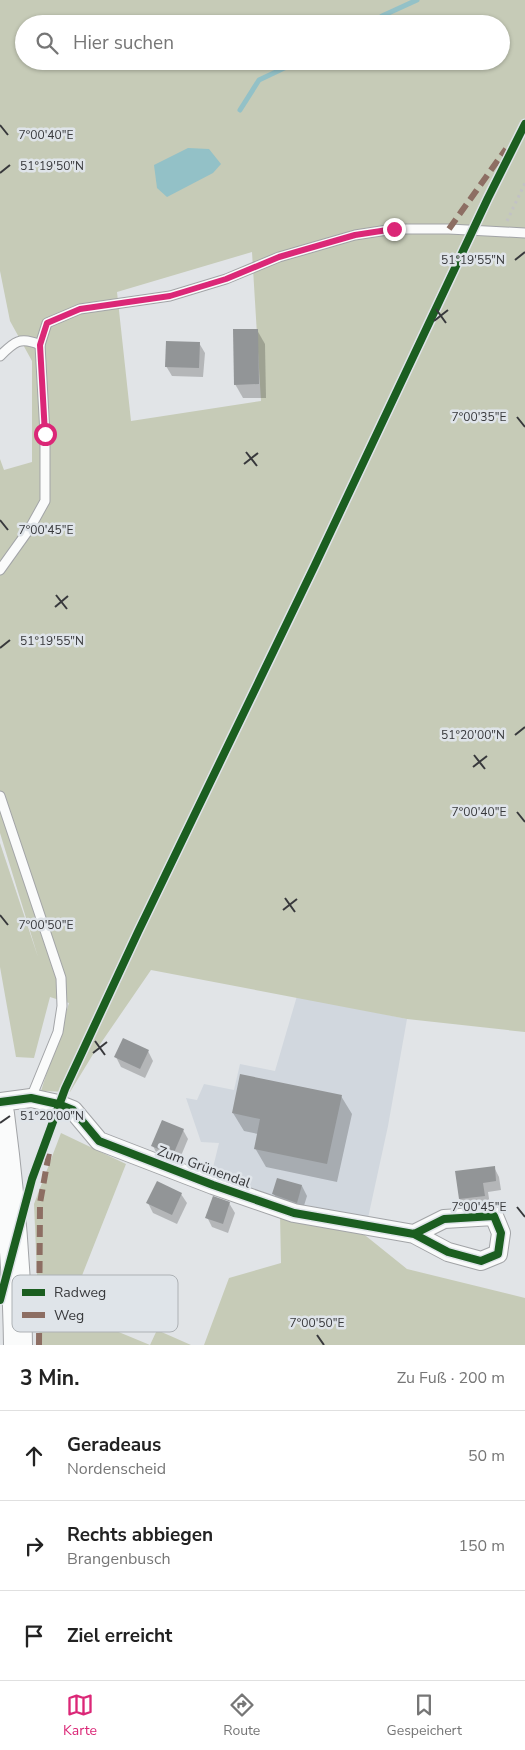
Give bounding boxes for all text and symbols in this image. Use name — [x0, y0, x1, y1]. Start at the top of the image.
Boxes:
search box — [15, 15, 510, 70]
icon: search — [33, 29, 61, 57]
text: Hier suchen — [73, 30, 174, 56]
text: 7°00'40"E — [19, 127, 73, 143]
text: 51°19'50"N — [20, 158, 84, 174]
route end — [383, 218, 406, 241]
text: 51°19'55"N — [441, 252, 505, 268]
text: 7°00'35"E — [452, 409, 506, 425]
route start — [34, 423, 57, 446]
text: 7°00'45"E — [19, 522, 73, 538]
text: 51°19'55"N — [20, 633, 84, 649]
text: 51°20'00"N — [441, 727, 505, 743]
text: 7°00'40"E — [452, 804, 506, 820]
text: 7°00'50"E — [19, 917, 73, 933]
text: 51°20'00"N — [20, 1108, 84, 1124]
street label: Zum Grünendal — [155, 1141, 254, 1193]
text: 7°00'45"E — [452, 1199, 506, 1215]
legend — [12, 1275, 178, 1332]
text: Radweg — [54, 1283, 106, 1302]
text: Weg — [54, 1306, 84, 1325]
text: 7°00'50"E — [290, 1315, 344, 1331]
text: 3 Min. — [20, 1364, 79, 1392]
text: Zu Fuß · 200 m — [397, 1367, 505, 1389]
text: Geradeaus — [67, 1432, 161, 1458]
icon: ahead — [20, 1442, 48, 1470]
text: 50 m — [468, 1445, 505, 1467]
text: Nordenscheid — [67, 1458, 166, 1480]
text: Rechts abbiegen — [67, 1522, 213, 1548]
icon: right — [20, 1532, 48, 1560]
text: 150 m — [458, 1535, 505, 1557]
text: Brangenbusch — [67, 1548, 171, 1570]
icon: arrive — [20, 1622, 48, 1650]
text: Ziel erreicht — [67, 1623, 172, 1649]
tab: Karte — [63, 1691, 97, 1740]
tab: Route — [223, 1691, 260, 1740]
tab: Gespeichert — [387, 1691, 462, 1740]

